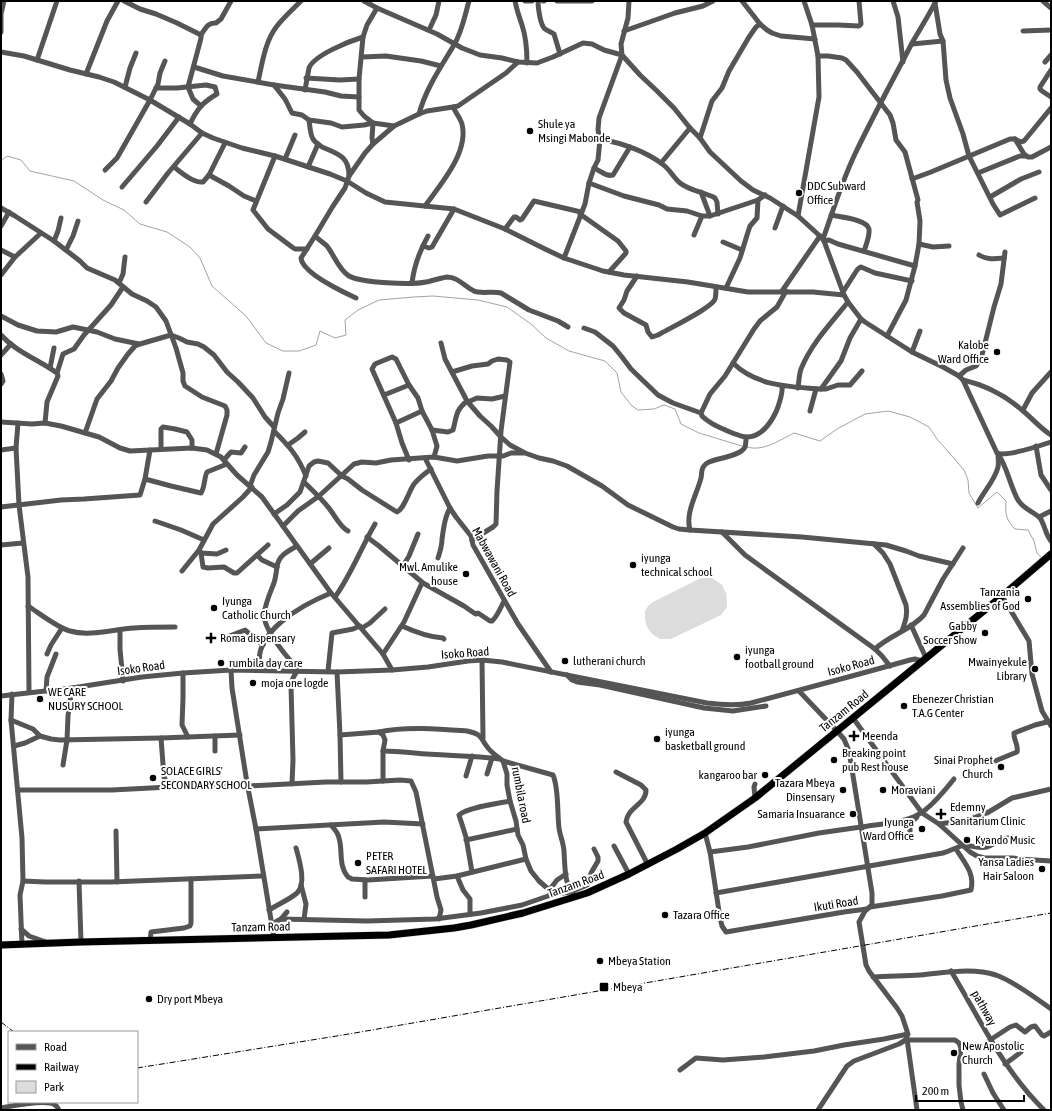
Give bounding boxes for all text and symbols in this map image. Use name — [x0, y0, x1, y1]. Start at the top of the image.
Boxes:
place label: Shule ya Msingi Mabonde — [538, 117, 610, 145]
marker: Shule ya Msingi Mabonde — [525, 126, 535, 136]
place label: DDC Subward Office — [807, 179, 866, 207]
marker: DDC Subward Office — [794, 188, 804, 198]
place label: Kalobe Ward Office — [938, 338, 989, 366]
marker: Kalobe Ward Office — [992, 347, 1002, 357]
street label: Mabwawani Road — [469, 525, 519, 599]
place label: iyunga technical school — [641, 551, 713, 579]
place label: Mwl. Amulike house — [399, 560, 458, 588]
marker: iyunga technical school — [628, 560, 638, 570]
marker: Mwl. Amulike house — [461, 569, 471, 579]
place label: Tanzania Assemblies of God — [940, 585, 1020, 613]
place label: Iyunga Catholic Church — [222, 594, 291, 622]
marker: Tanzania Assemblies of God — [1023, 594, 1033, 604]
marker: Iyunga Catholic Church — [209, 603, 219, 613]
place label: Gabby Soccer Show — [923, 619, 977, 647]
marker: Gabby Soccer Show — [980, 628, 990, 638]
place label: Roma dispensary — [220, 631, 296, 645]
marker: Roma dispensary — [205, 632, 217, 644]
place label: iyunga football ground — [745, 643, 814, 671]
street label: Isoko Road — [440, 644, 490, 662]
marker: iyunga football ground — [732, 652, 742, 662]
street label: Isoko Road — [826, 653, 876, 679]
place label: lutherani church — [573, 654, 646, 668]
place label: Mwainyekule Library — [968, 655, 1027, 683]
place label: rumbila day care — [229, 656, 303, 670]
marker: lutherani church — [560, 656, 570, 666]
street label: Isoko Road — [116, 658, 166, 678]
marker: rumbila day care — [216, 658, 226, 668]
marker: Mwainyekule Library — [1030, 664, 1040, 674]
place label: moja one logde — [261, 676, 329, 690]
marker: moja one logde — [248, 678, 258, 688]
place label: WE CARE NUSURY SCHOOL — [48, 685, 124, 713]
street label: Tanzam Road — [817, 687, 871, 735]
place label: Ebenezer Christian T.A.G Center — [912, 692, 994, 720]
marker: WE CARE NUSURY SCHOOL — [35, 694, 45, 704]
marker: Ebenezer Christian T.A.G Center — [899, 701, 909, 711]
place label: iyunga basketball ground — [665, 725, 745, 753]
place label: Meenda — [862, 729, 898, 743]
marker: Meenda — [849, 731, 859, 741]
marker: iyunga basketball ground — [652, 734, 662, 744]
place label: Breaking point pub Rest house — [842, 746, 909, 774]
place label: Sinai Prophet Church — [934, 753, 994, 781]
marker: Breaking point pub Rest house — [829, 755, 839, 765]
marker: Sinai Prophet Church — [996, 762, 1006, 772]
place label: SOLACE GIRLS' SECONDARY SCHOOL — [161, 764, 252, 792]
street label: rumbila road — [509, 766, 533, 824]
place label: kangaroo bar — [699, 768, 757, 782]
marker: kangaroo bar — [760, 770, 770, 780]
marker: SOLACE GIRLS' SECONDARY SCHOOL — [148, 773, 158, 783]
place label: Tazara Mbeya Dinsensary — [775, 776, 835, 804]
place label: Moraviani — [891, 783, 935, 797]
marker: Tazara Mbeya Dinsensary — [838, 785, 848, 795]
marker: Moraviani — [878, 785, 888, 795]
place label: Edemny Sanitarium Clinic — [950, 800, 1026, 828]
place label: Samaria Insuarance — [758, 807, 845, 821]
marker: Edemny Sanitarium Clinic — [935, 808, 947, 820]
marker: Samaria Insuarance — [848, 809, 858, 819]
place label: Iyunga Ward Office — [863, 815, 914, 843]
marker: Iyunga Ward Office — [917, 824, 927, 834]
place label: Kyando Music — [975, 833, 1036, 847]
marker: Kyando Music — [962, 835, 972, 845]
place label: PETER SAFARI HOTEL — [366, 849, 427, 877]
place label: Yansa Ladies Hair Saloon — [978, 855, 1034, 883]
marker: PETER SAFARI HOTEL — [353, 858, 363, 868]
marker: Yansa Ladies Hair Saloon — [1037, 864, 1047, 874]
street label: Tanzam Road — [546, 867, 606, 901]
street label: Ikuti Road — [813, 894, 859, 914]
place label: Tazara Office — [673, 908, 730, 922]
marker: Tazara Office — [660, 910, 670, 920]
street label: Tanzam Road — [231, 919, 291, 935]
place label: Mbeya Station — [608, 954, 671, 968]
marker: Mbeya Station — [595, 956, 605, 966]
place label: Mbeya — [613, 980, 642, 994]
marker: Mbeya — [598, 981, 610, 993]
street label: pathway — [969, 988, 999, 1028]
place label: Dry port Mbeya — [157, 992, 223, 1006]
marker: Dry port Mbeya — [144, 994, 154, 1004]
legend — [8, 1031, 138, 1103]
place label: New Apostolic Church — [962, 1039, 1025, 1067]
text: Road — [44, 1040, 67, 1054]
marker: New Apostolic Church — [949, 1048, 959, 1058]
text: Railway — [44, 1060, 79, 1074]
scale bar — [916, 1077, 1024, 1103]
text: Park — [44, 1080, 65, 1094]
text: 200 m — [922, 1084, 949, 1098]

